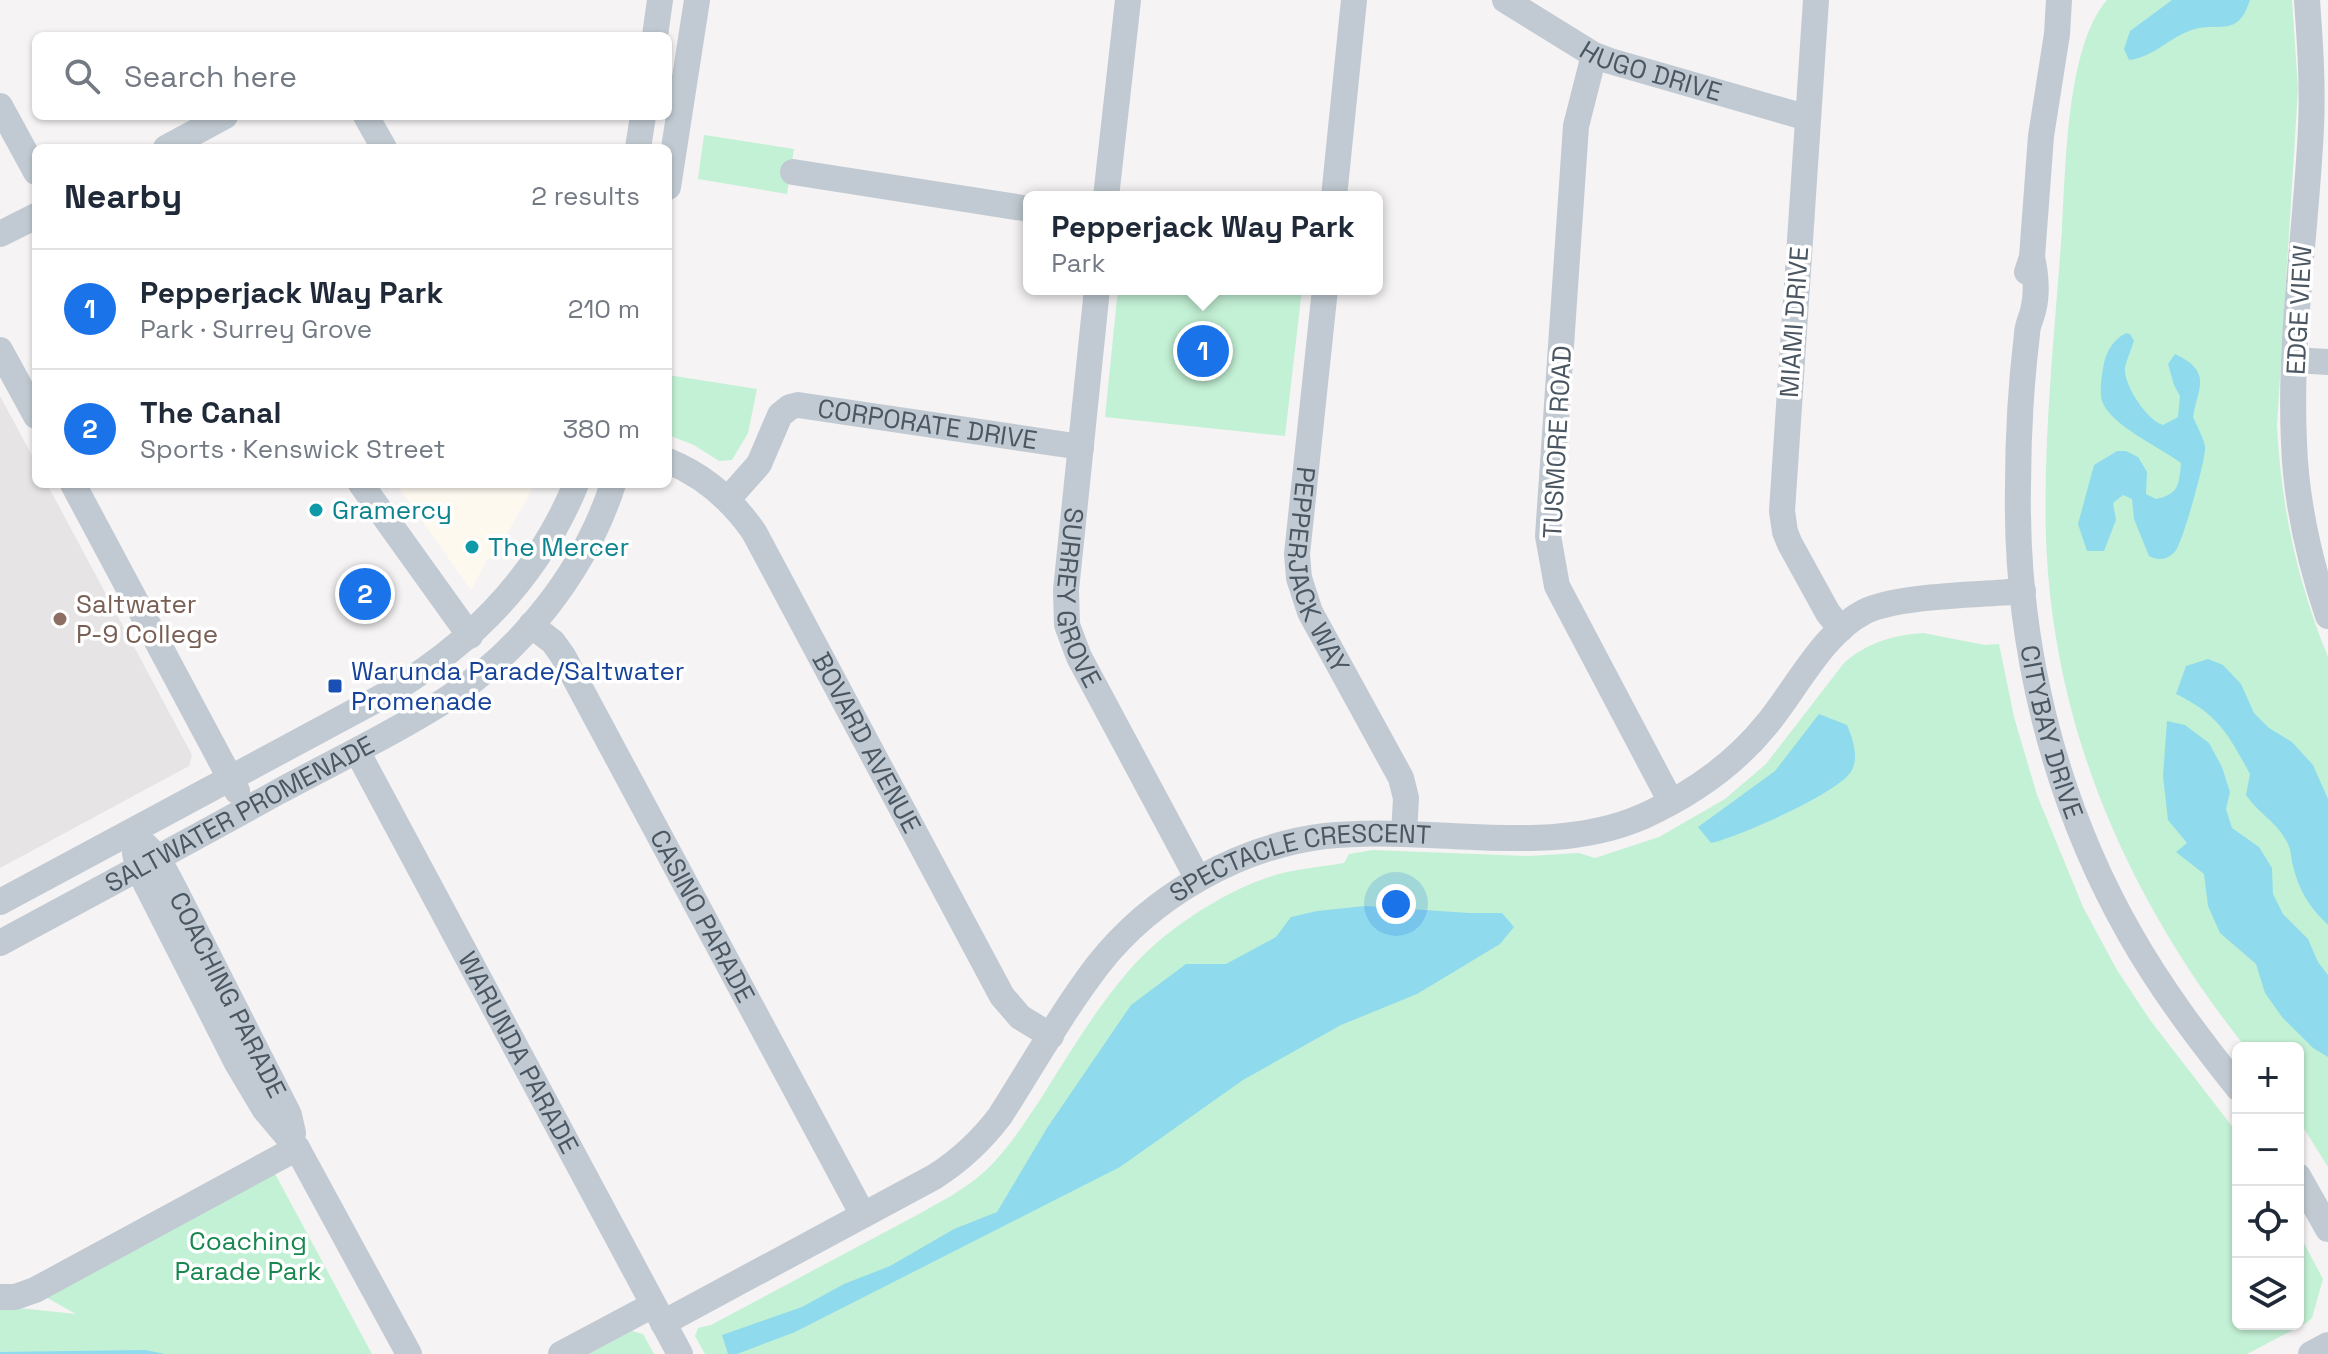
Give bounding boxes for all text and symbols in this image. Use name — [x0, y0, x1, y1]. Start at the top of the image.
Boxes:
search box — [32, 32, 672, 120]
street label: HUGO DRIVE — [1573, 33, 1726, 109]
icon: search — [60, 54, 104, 98]
text: Search here — [124, 57, 297, 96]
text: Nearby — [64, 175, 182, 218]
text: 2 results — [531, 179, 640, 213]
popup — [1023, 191, 1383, 295]
text: Pepperjack Way Park — [1051, 207, 1355, 246]
street label: EDGE VIEW — [2279, 244, 2319, 376]
street label: MIAMI DRIVE — [1772, 245, 1816, 399]
text: Park — [1051, 246, 1105, 280]
text: Pepperjack Way Park — [140, 273, 443, 312]
text: 1 — [84, 292, 96, 326]
text: 210 m — [568, 292, 640, 326]
text: Park · Surrey Grove — [140, 312, 372, 346]
pin: 1 — [1177, 321, 1229, 381]
street label: TUSMORE ROAD — [1535, 345, 1579, 539]
street label: CORPORATE DRIVE — [815, 391, 1040, 457]
text: The Canal — [140, 393, 282, 432]
text: 2 — [82, 412, 98, 446]
text: 380 m — [562, 412, 640, 446]
text: Sports · Kenswick Street — [140, 432, 445, 466]
street label: PEPPERJACK WAY — [1280, 465, 1357, 679]
place label: Gramercy — [332, 493, 452, 527]
marker: Gramercy — [307, 501, 325, 519]
street label: SURREY GROVE — [1049, 506, 1109, 694]
place label: The Mercer — [488, 530, 629, 564]
marker: The Mercer — [463, 538, 481, 556]
pin: 2 — [339, 564, 391, 624]
place label: Saltwater P-9 College — [76, 587, 218, 651]
marker: Saltwater P-9 College — [51, 610, 69, 628]
street label: CITYBAY DRIVE — [2012, 642, 2091, 824]
street label: BOVARD AVENUE — [804, 646, 929, 839]
place label: Warunda Parade/Saltwater Promenade — [351, 654, 685, 718]
marker: Warunda Parade/Saltwater Promenade — [326, 677, 344, 695]
street label: SALTWATER PROMENADE — [99, 728, 380, 900]
street label: SPECTACLE CRESCENT — [1163, 816, 1432, 910]
street label: CASINO PARADE — [642, 823, 763, 1008]
your location — [1376, 884, 1416, 924]
street label: COACHING PARADE — [162, 886, 294, 1103]
street label: WARUNDA PARADE — [451, 946, 586, 1159]
map controls — [2232, 1042, 2304, 1330]
button: + — [2232, 1042, 2304, 1114]
button: − — [2232, 1114, 2304, 1186]
button: locate — [2232, 1186, 2304, 1258]
park label: Coaching Parade Park — [174, 1224, 322, 1288]
button: layers — [2232, 1258, 2304, 1330]

